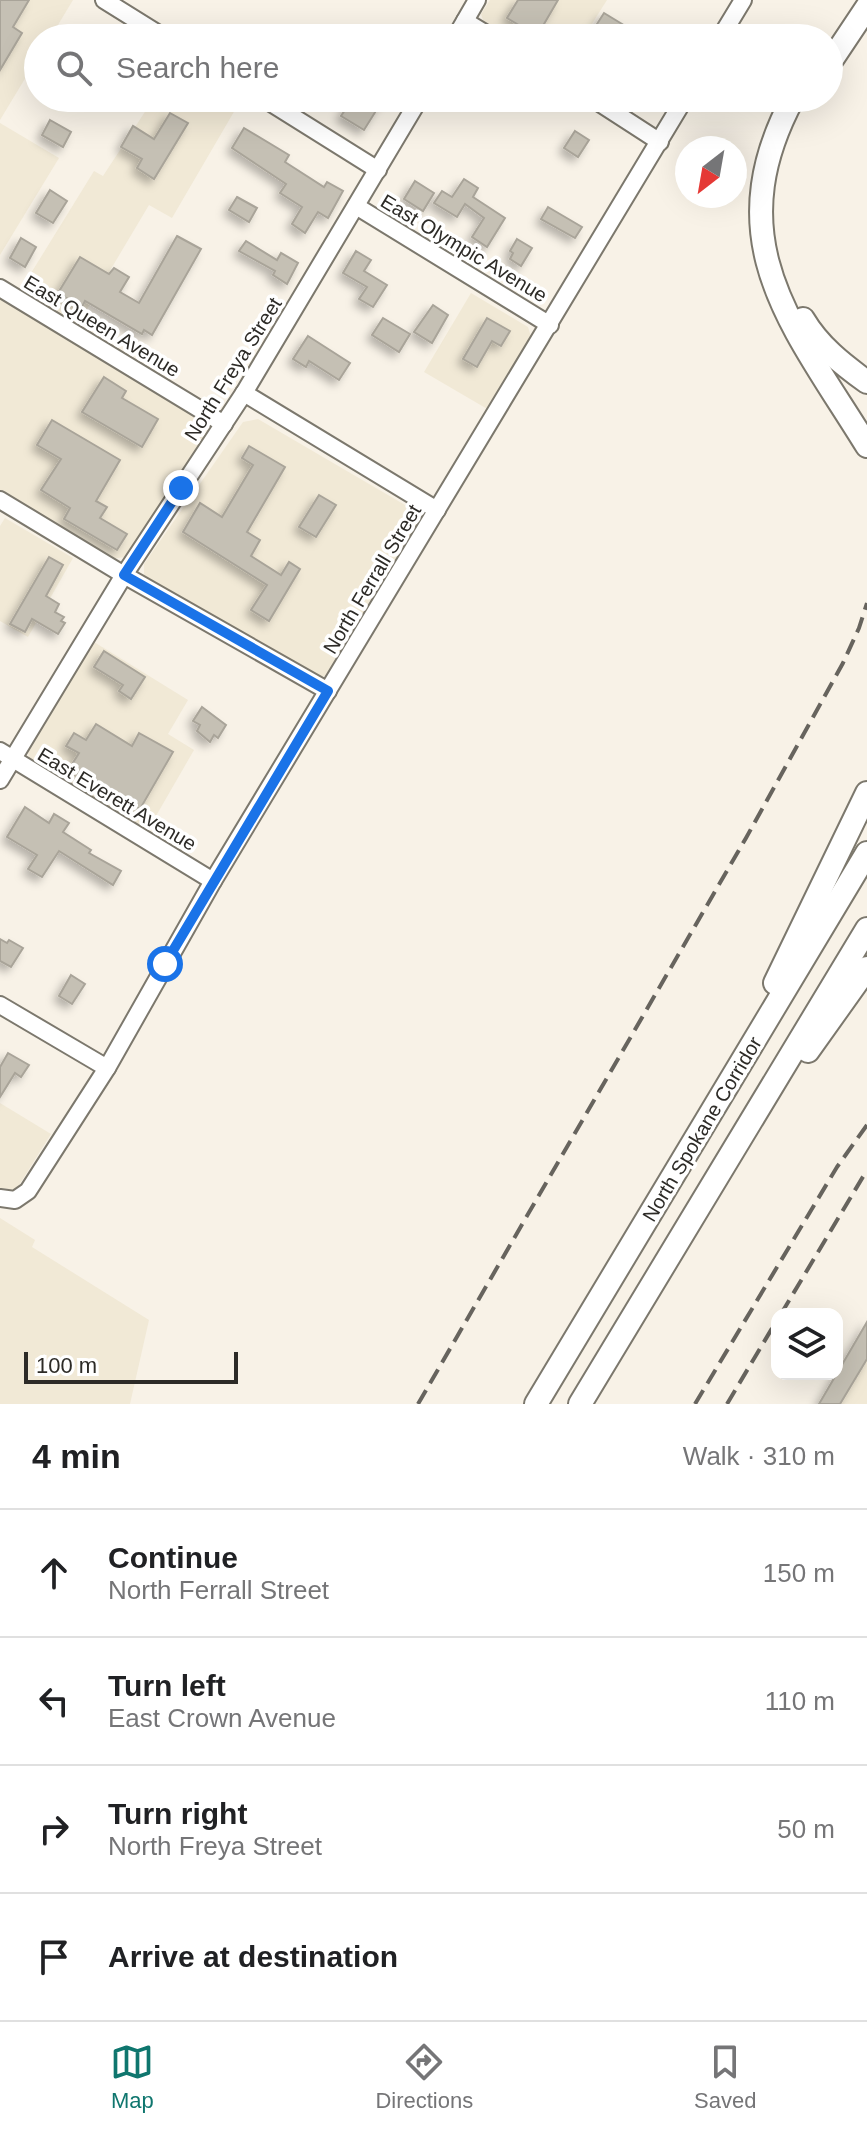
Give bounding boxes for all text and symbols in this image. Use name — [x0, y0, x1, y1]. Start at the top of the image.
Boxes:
search box — [24, 24, 843, 112]
icon: search — [52, 46, 96, 90]
text: Search here — [116, 51, 279, 84]
north arrow — [675, 136, 747, 208]
street label: East Olympic Avenue — [377, 190, 551, 306]
street label: East Queen Avenue — [20, 271, 184, 381]
street label: North Freya Street — [180, 293, 286, 445]
route end — [163, 470, 199, 506]
street label: North Ferrall Street — [319, 500, 425, 658]
street label: East Everett Avenue — [34, 743, 200, 855]
route start — [147, 946, 183, 982]
street label: North Spokane Corridor — [638, 1033, 766, 1225]
map controls — [771, 1308, 843, 1380]
button: layers — [771, 1308, 843, 1380]
scale bar — [24, 1348, 238, 1384]
text: 100 m — [36, 1353, 97, 1378]
text: 4 min — [32, 1437, 121, 1475]
text: Walk · 310 m — [683, 1441, 835, 1471]
text: Continue — [108, 1541, 238, 1574]
icon: ahead — [32, 1551, 76, 1595]
text: 150 m — [763, 1558, 835, 1588]
text: North Ferrall Street — [108, 1575, 329, 1605]
text: Turn left — [108, 1669, 226, 1702]
icon: left — [32, 1679, 76, 1723]
text: 110 m — [765, 1686, 835, 1716]
text: East Crown Avenue — [108, 1703, 336, 1733]
text: Turn right — [108, 1797, 247, 1830]
icon: right — [32, 1807, 76, 1851]
text: 50 m — [777, 1814, 835, 1844]
text: North Freya Street — [108, 1831, 322, 1861]
icon: arrive — [32, 1935, 76, 1979]
text: Arrive at destination — [108, 1940, 398, 1973]
tab: Map — [110, 2040, 154, 2114]
tab: Directions — [375, 2040, 473, 2114]
tab: Saved — [694, 2040, 757, 2114]

